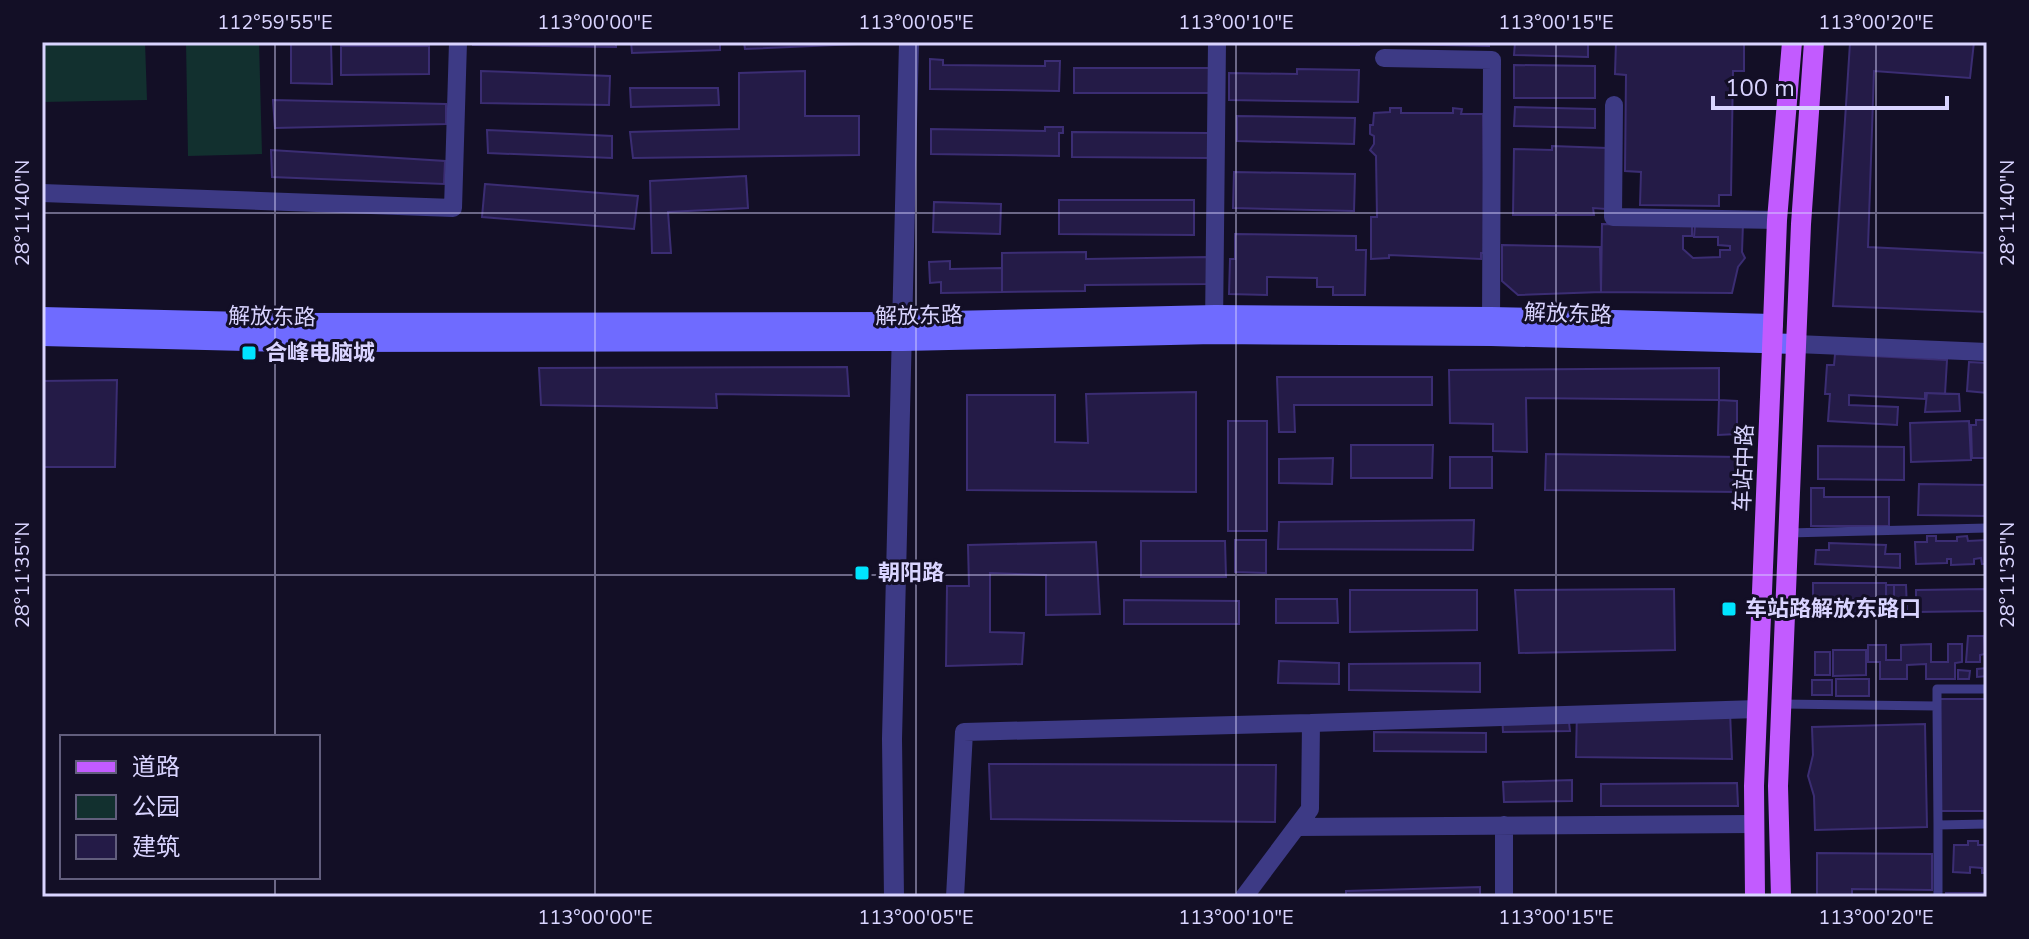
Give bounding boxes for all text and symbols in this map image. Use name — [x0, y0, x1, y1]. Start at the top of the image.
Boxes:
text: 112°59'55"E — [217, 9, 333, 36]
text: 113°00'00"E — [537, 9, 653, 36]
text: 113°00'05"E — [858, 9, 974, 36]
text: 113°00'10"E — [1178, 9, 1294, 36]
text: 113°00'15"E — [1498, 9, 1614, 36]
text: 113°00'20"E — [1818, 9, 1934, 36]
scale bar — [1713, 60, 1947, 110]
text: 100 m — [1725, 72, 1795, 104]
text: 28°11'40"N — [9, 160, 36, 266]
text: 28°11'40"N — [1994, 160, 2021, 266]
street label: 解放东路 — [1523, 297, 1613, 331]
street label: 解放东路 — [875, 300, 963, 332]
street label: 解放东路 — [228, 301, 316, 333]
place label: 合峰电脑城 — [265, 338, 375, 368]
marker: 合峰电脑城 — [240, 344, 258, 362]
street label: 车站中路 — [1727, 423, 1761, 513]
text: 28°11'35"N — [9, 522, 36, 628]
text: 28°11'35"N — [1994, 522, 2021, 628]
place label: 朝阳路 — [878, 558, 944, 588]
marker: 朝阳路 — [853, 564, 871, 582]
place label: 车站路解放东路口 — [1745, 594, 1921, 624]
marker: 车站路解放东路口 — [1720, 600, 1738, 618]
legend — [60, 735, 320, 879]
text: 道路 — [132, 751, 180, 783]
text: 公园 — [132, 791, 180, 823]
text: 建筑 — [132, 831, 180, 863]
text: 113°00'00"E — [537, 904, 653, 931]
text: 113°00'05"E — [858, 904, 974, 931]
text: 113°00'10"E — [1178, 904, 1294, 931]
text: 113°00'15"E — [1498, 904, 1614, 931]
text: 113°00'20"E — [1818, 904, 1934, 931]

